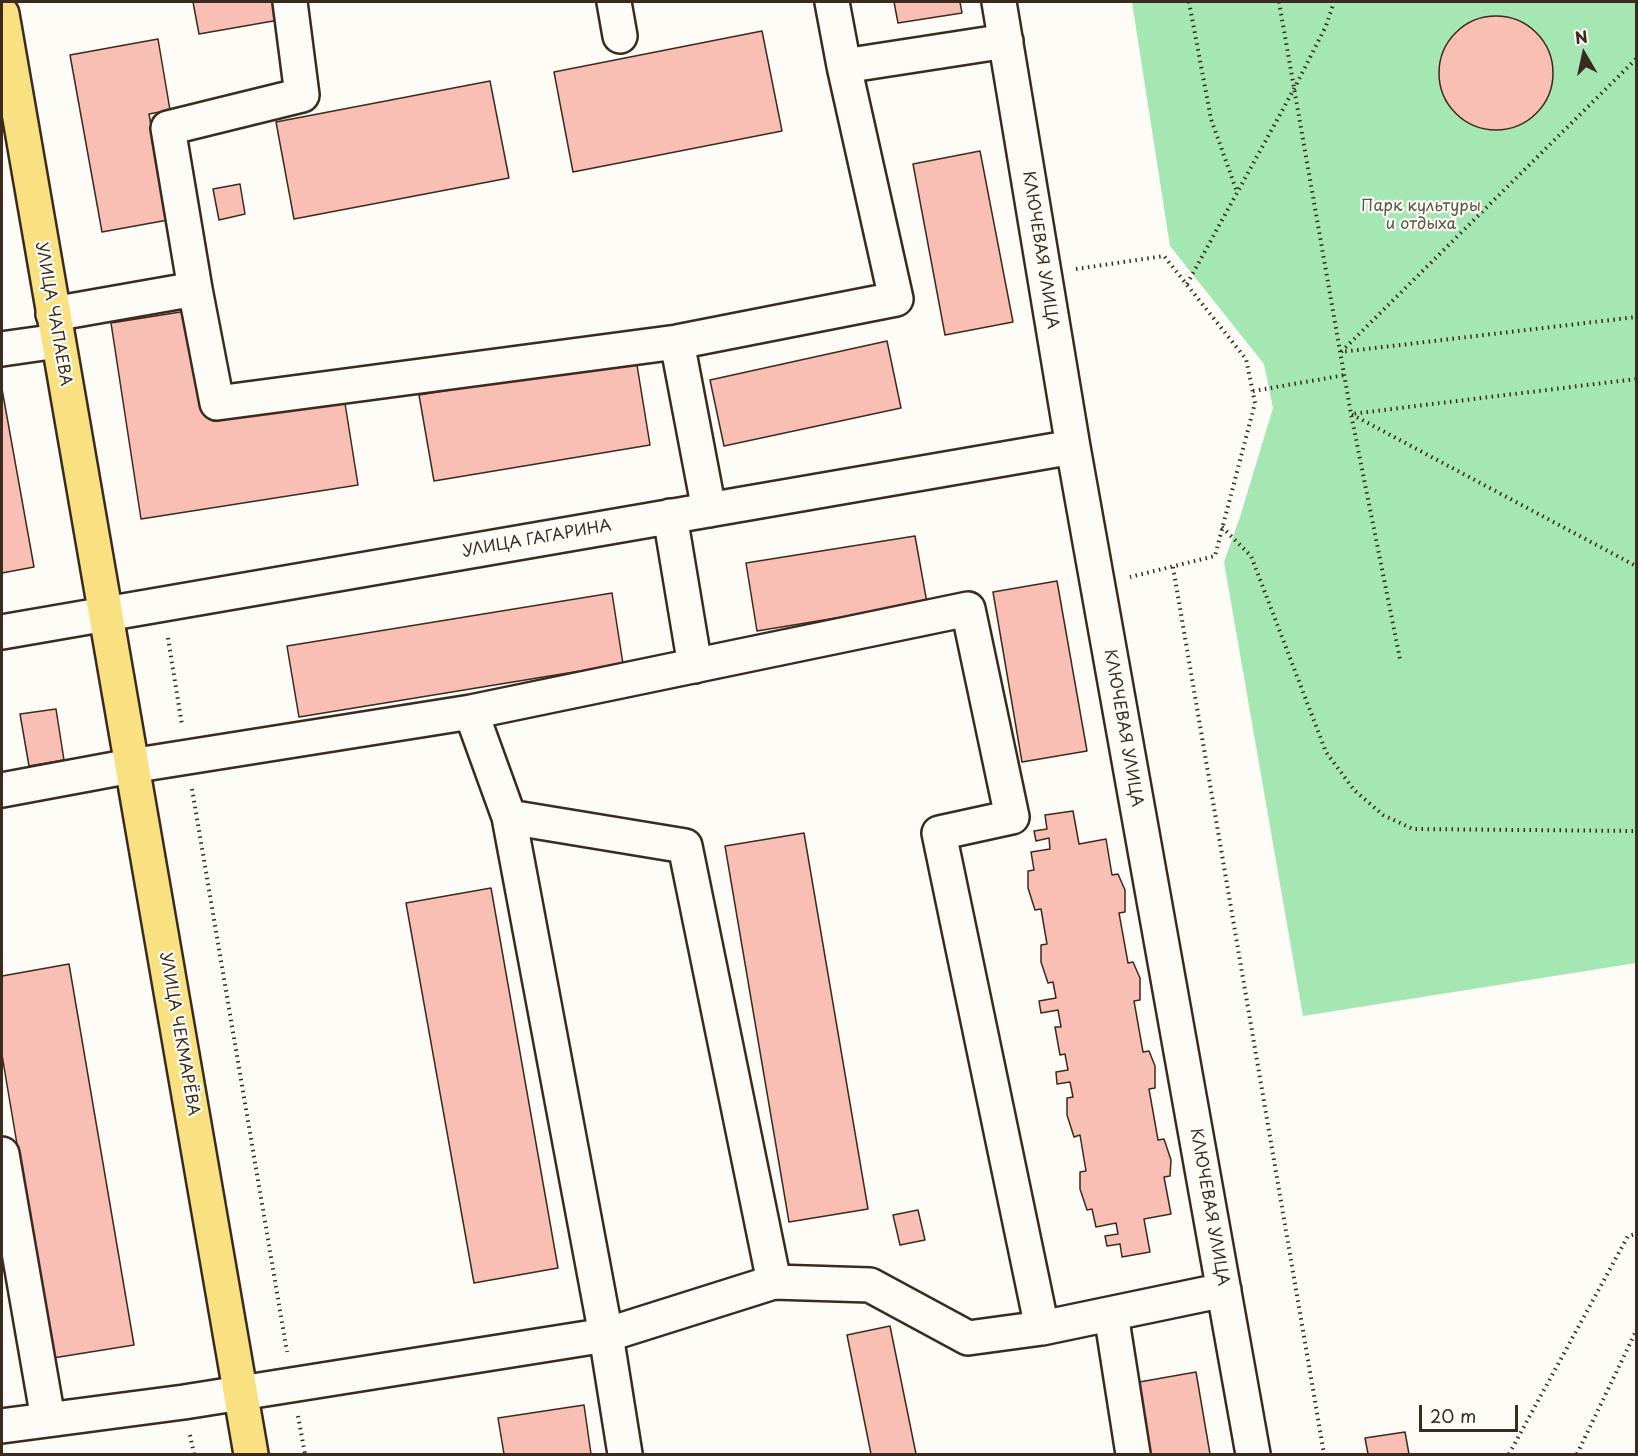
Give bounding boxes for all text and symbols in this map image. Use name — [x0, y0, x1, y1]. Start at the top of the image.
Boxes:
text: N — [1573, 23, 1589, 49]
north arrow — [1554, 24, 1614, 84]
street label: КЛЮЧЕВАЯ УЛИЦА — [1018, 169, 1062, 331]
park label: Парк культуры и отдыха — [1361, 197, 1481, 235]
street label: УЛИЦА ЧАПАЕВА — [31, 241, 75, 387]
street label: УЛИЦА ГАГАРИНА — [461, 516, 613, 562]
street label: КЛЮЧЕВАЯ УЛИЦА — [1100, 648, 1146, 808]
street label: УЛИЦА ЧЕКМАРЁВА — [155, 951, 203, 1117]
street label: КЛЮЧЕВАЯ УЛИЦА — [1186, 1127, 1232, 1287]
scale bar — [1422, 1393, 1521, 1431]
text: 20 m — [1430, 1402, 1476, 1429]

